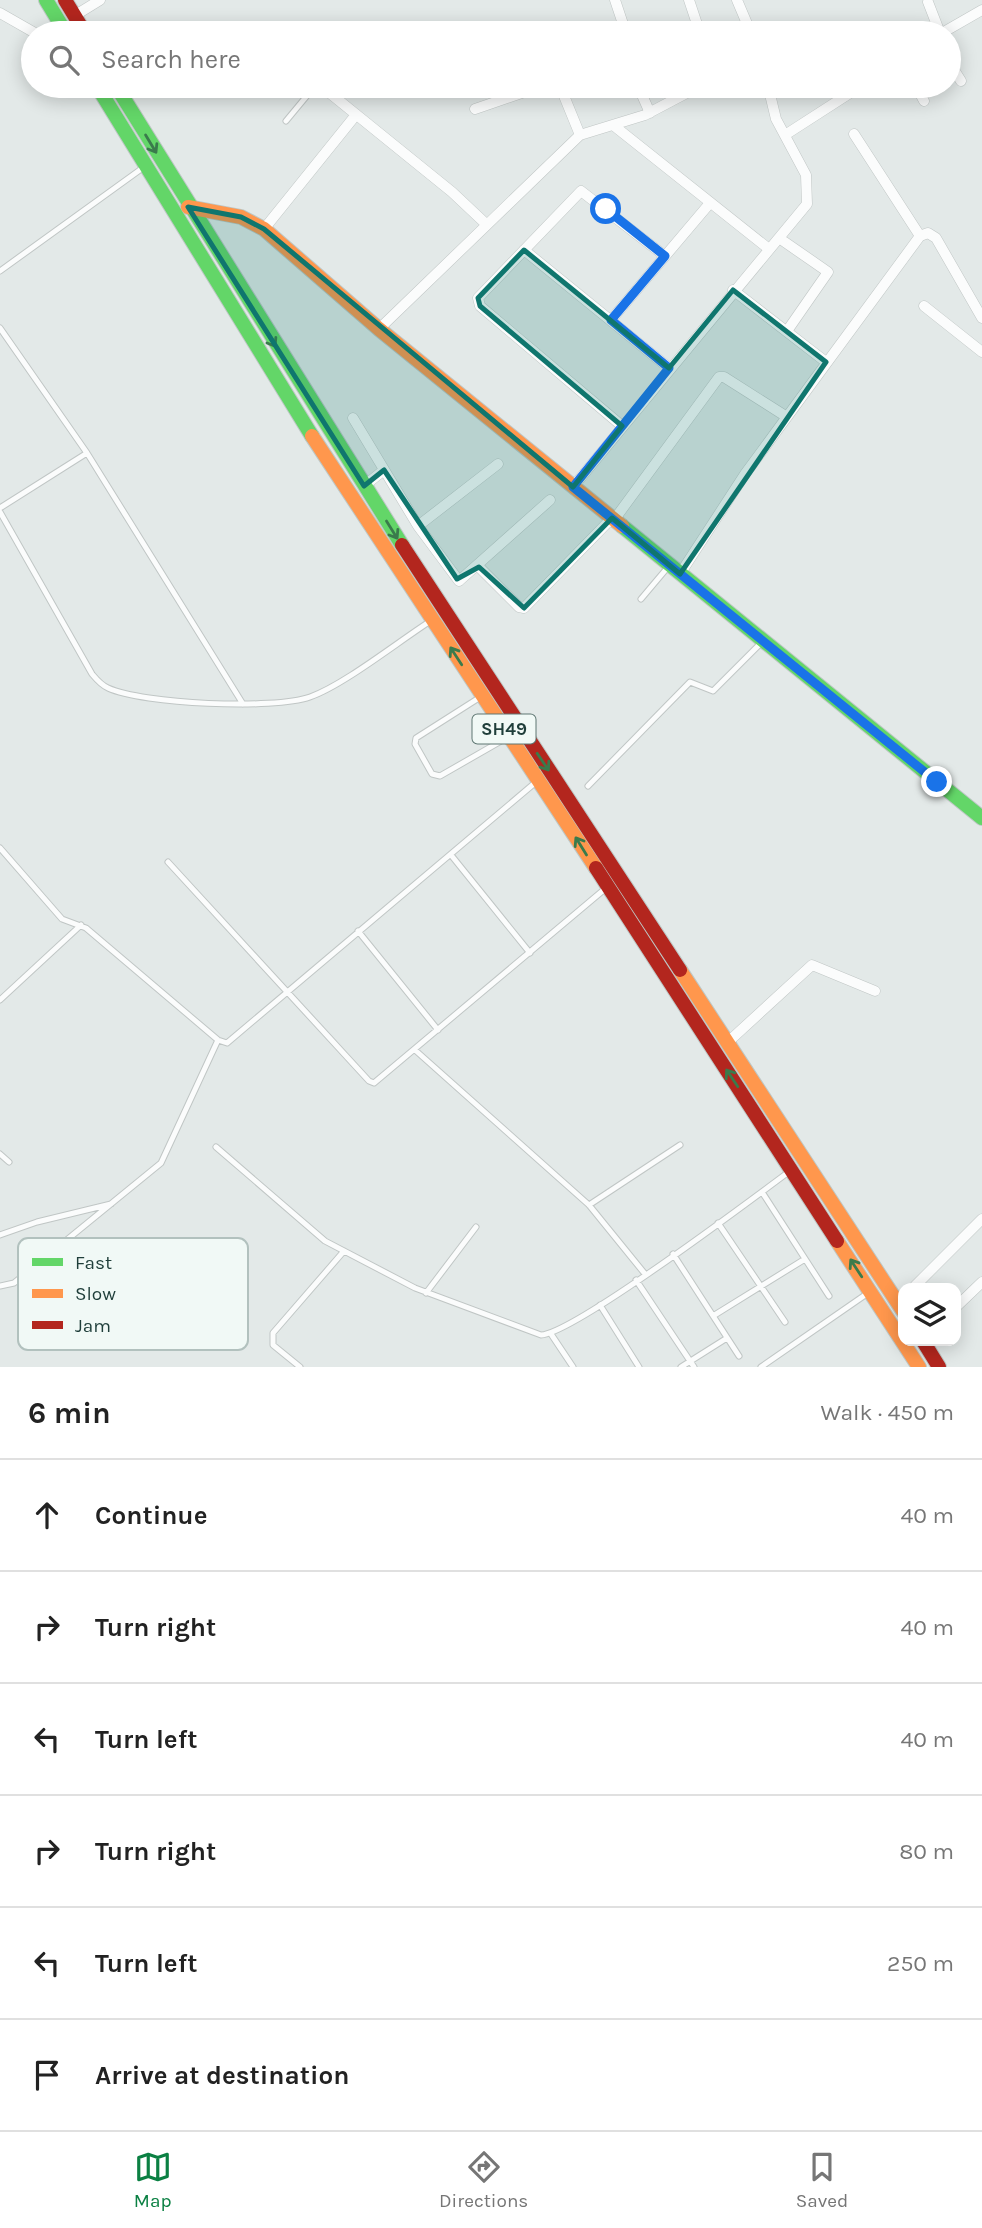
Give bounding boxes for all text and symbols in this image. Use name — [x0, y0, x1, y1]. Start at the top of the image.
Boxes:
search box — [21, 21, 961, 98]
icon: search — [45, 41, 83, 79]
text: Search here — [101, 44, 241, 75]
one-way arrow — [144, 134, 158, 154]
route start — [590, 193, 621, 224]
one-way arrow — [263, 328, 278, 347]
one-way arrow — [386, 520, 400, 540]
one-way arrow — [449, 646, 463, 666]
road number: SH49 — [472, 714, 536, 744]
one-way arrow — [536, 752, 550, 771]
route end — [921, 766, 952, 797]
one-way arrow — [573, 837, 588, 856]
one-way arrow — [725, 1068, 739, 1088]
legend — [18, 1238, 248, 1350]
text: Fast — [75, 1252, 112, 1274]
one-way arrow — [848, 1259, 862, 1279]
text: Slow — [75, 1283, 116, 1305]
map controls — [898, 1283, 961, 1346]
button: layers — [898, 1283, 961, 1346]
text: Jam — [75, 1315, 111, 1337]
text: 6 min — [28, 1395, 111, 1431]
text: Walk · 450 m — [821, 1399, 954, 1426]
icon: ahead — [28, 1496, 66, 1534]
text: Continue — [95, 1500, 207, 1531]
text: 40 m — [901, 1502, 954, 1529]
icon: right — [28, 1608, 66, 1646]
text: Turn right — [95, 1612, 216, 1643]
text: 40 m — [901, 1614, 954, 1641]
icon: left — [28, 1720, 66, 1758]
text: Turn left — [95, 1724, 197, 1755]
text: 40 m — [901, 1726, 954, 1753]
icon: right — [28, 1832, 66, 1870]
text: Turn right — [95, 1836, 216, 1867]
text: 80 m — [899, 1838, 954, 1865]
icon: left — [28, 1944, 66, 1982]
text: Turn left — [95, 1948, 197, 1979]
text: 250 m — [887, 1950, 954, 1977]
icon: arrive — [28, 2056, 66, 2094]
text: Arrive at destination — [95, 2060, 349, 2091]
tab: Map — [134, 2148, 172, 2212]
tab: Directions — [439, 2148, 528, 2212]
tab: Saved — [796, 2148, 848, 2212]

